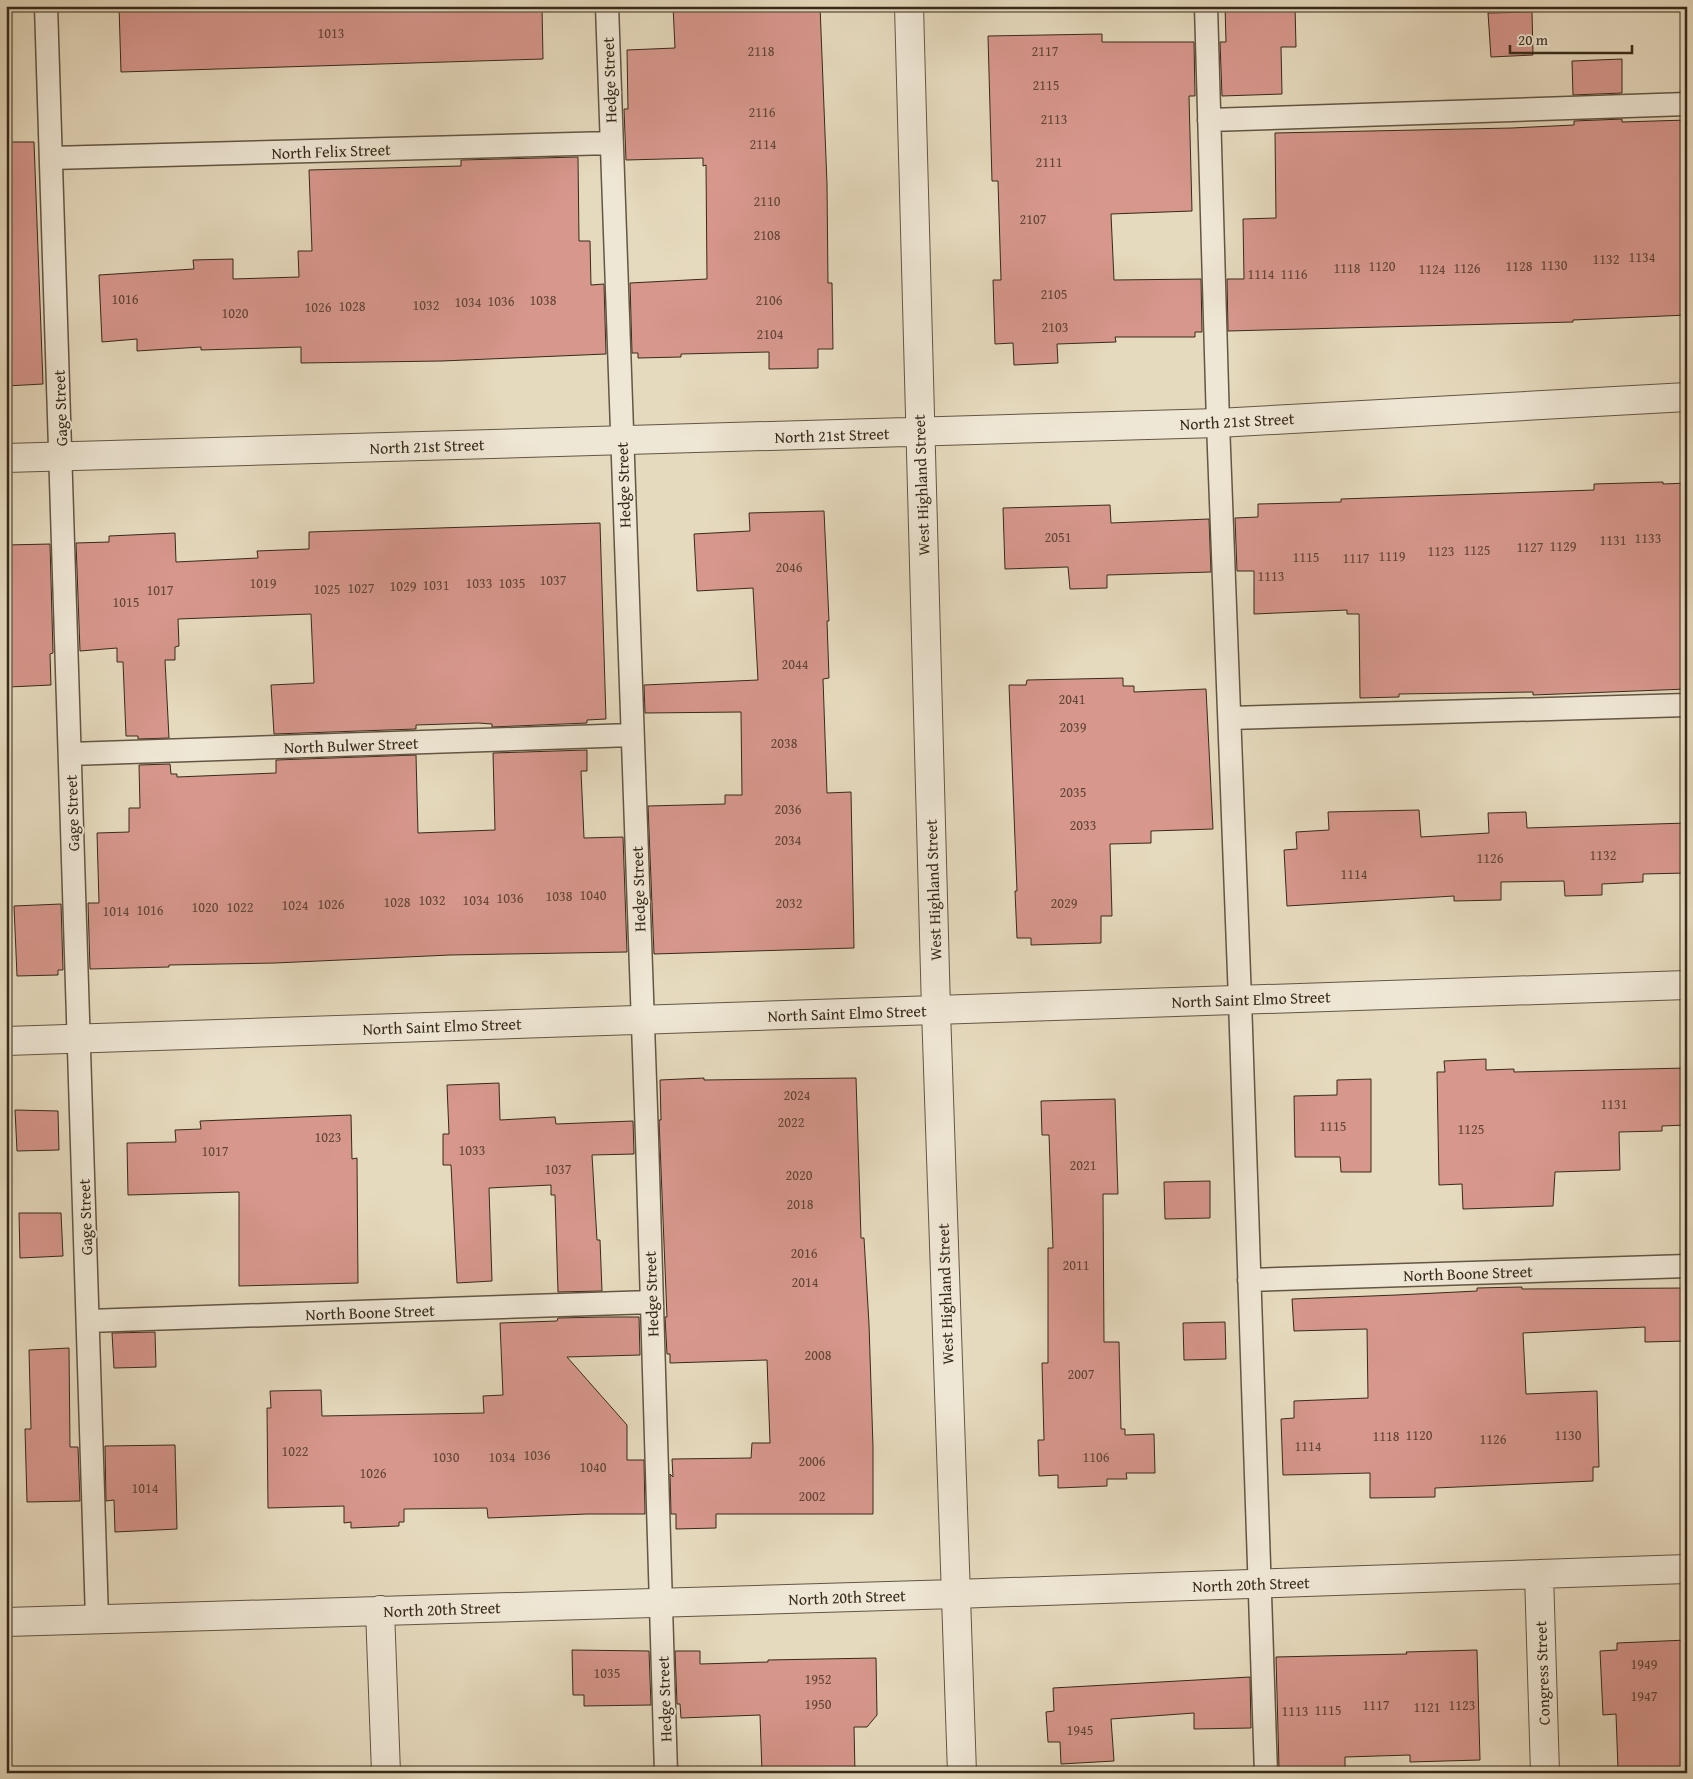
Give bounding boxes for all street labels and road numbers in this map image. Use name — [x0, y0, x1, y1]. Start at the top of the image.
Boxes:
street label: Hedge Street — [595, 36, 622, 123]
street label: North Felix Street — [271, 137, 391, 165]
street label: Gage Street — [47, 369, 73, 447]
street label: North 21st Street — [1179, 406, 1295, 436]
street label: West Highland Street — [907, 413, 935, 556]
street label: North 21st Street — [774, 421, 890, 449]
street label: North 21st Street — [369, 432, 485, 460]
street label: Hedge Street — [609, 441, 636, 528]
street label: North Bulwer Street — [283, 731, 419, 759]
street label: Gage Street — [59, 774, 85, 852]
street label: West Highland Street — [919, 818, 947, 961]
street label: Hedge Street — [624, 845, 651, 932]
street label: North Saint Elmo Street — [1171, 984, 1331, 1014]
street label: North Saint Elmo Street — [767, 998, 927, 1028]
street label: North Saint Elmo Street — [362, 1011, 522, 1041]
street label: Gage Street — [72, 1178, 98, 1256]
street label: West Highland Street — [931, 1222, 959, 1365]
street label: Hedge Street — [637, 1250, 664, 1337]
street label: North Boone Street — [1403, 1259, 1533, 1287]
street label: North Boone Street — [305, 1298, 435, 1326]
street label: North 20th Street — [1192, 1570, 1310, 1598]
street label: North 20th Street — [788, 1583, 906, 1611]
street label: North 20th Street — [383, 1595, 501, 1623]
street label: Congress Street — [1528, 1620, 1556, 1726]
street label: Hedge Street — [650, 1655, 677, 1742]

